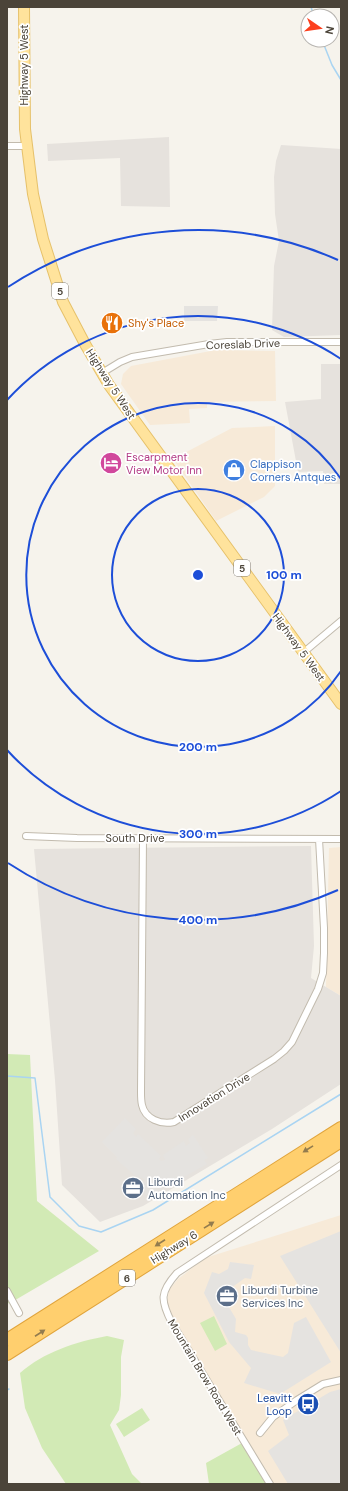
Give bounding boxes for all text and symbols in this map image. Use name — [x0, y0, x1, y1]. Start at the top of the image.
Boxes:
north arrow — [300, 8, 340, 48]
street label: Highway 5 West — [17, 24, 31, 106]
text: N — [322, 25, 337, 36]
road number: 5 — [52, 283, 68, 299]
restaurant icon: Shy's Place — [99, 310, 125, 336]
place label: Shy's Place — [128, 316, 184, 330]
street label: Coreslab Drive — [206, 336, 280, 352]
street label: Highway 5 West — [83, 346, 139, 422]
hotel icon: Escarpment View Motor Inn — [98, 450, 124, 476]
place label: Escarpment View Motor Inn — [126, 450, 202, 477]
shop icon: Clappison Corners Antques — [221, 457, 247, 483]
place label: Clappison Corners Antques — [250, 457, 336, 484]
road number: 5 — [234, 560, 250, 576]
text: 100 m — [266, 567, 302, 583]
centre of rings — [191, 568, 205, 582]
street label: Highway 5 West — [269, 610, 329, 684]
text: 200 m — [179, 739, 217, 755]
text: 300 m — [179, 826, 217, 842]
street label: South Drive — [106, 831, 164, 845]
text: 400 m — [179, 912, 217, 928]
street label: Innovation Drive — [176, 1069, 252, 1125]
one-way arrow — [302, 1145, 314, 1152]
office icon: Liburdi Automation Inc — [120, 1175, 146, 1201]
place label: Liburdi Automation Inc — [148, 1175, 226, 1202]
one-way arrow — [203, 1222, 214, 1229]
street label: Highway 6 — [148, 1227, 200, 1267]
one-way arrow — [154, 1239, 166, 1246]
road number: 6 — [119, 1270, 135, 1286]
office icon: Liburdi Turbine Services Inc — [214, 1283, 240, 1309]
place label: Liburdi Turbine Services Inc — [242, 1283, 318, 1310]
street label: Mountain Brow Road West — [165, 1316, 245, 1438]
one-way arrow — [35, 1329, 45, 1337]
place label: Leavitt Loop — [257, 1391, 292, 1418]
bus stop icon: Leavitt Loop — [295, 1391, 321, 1417]

